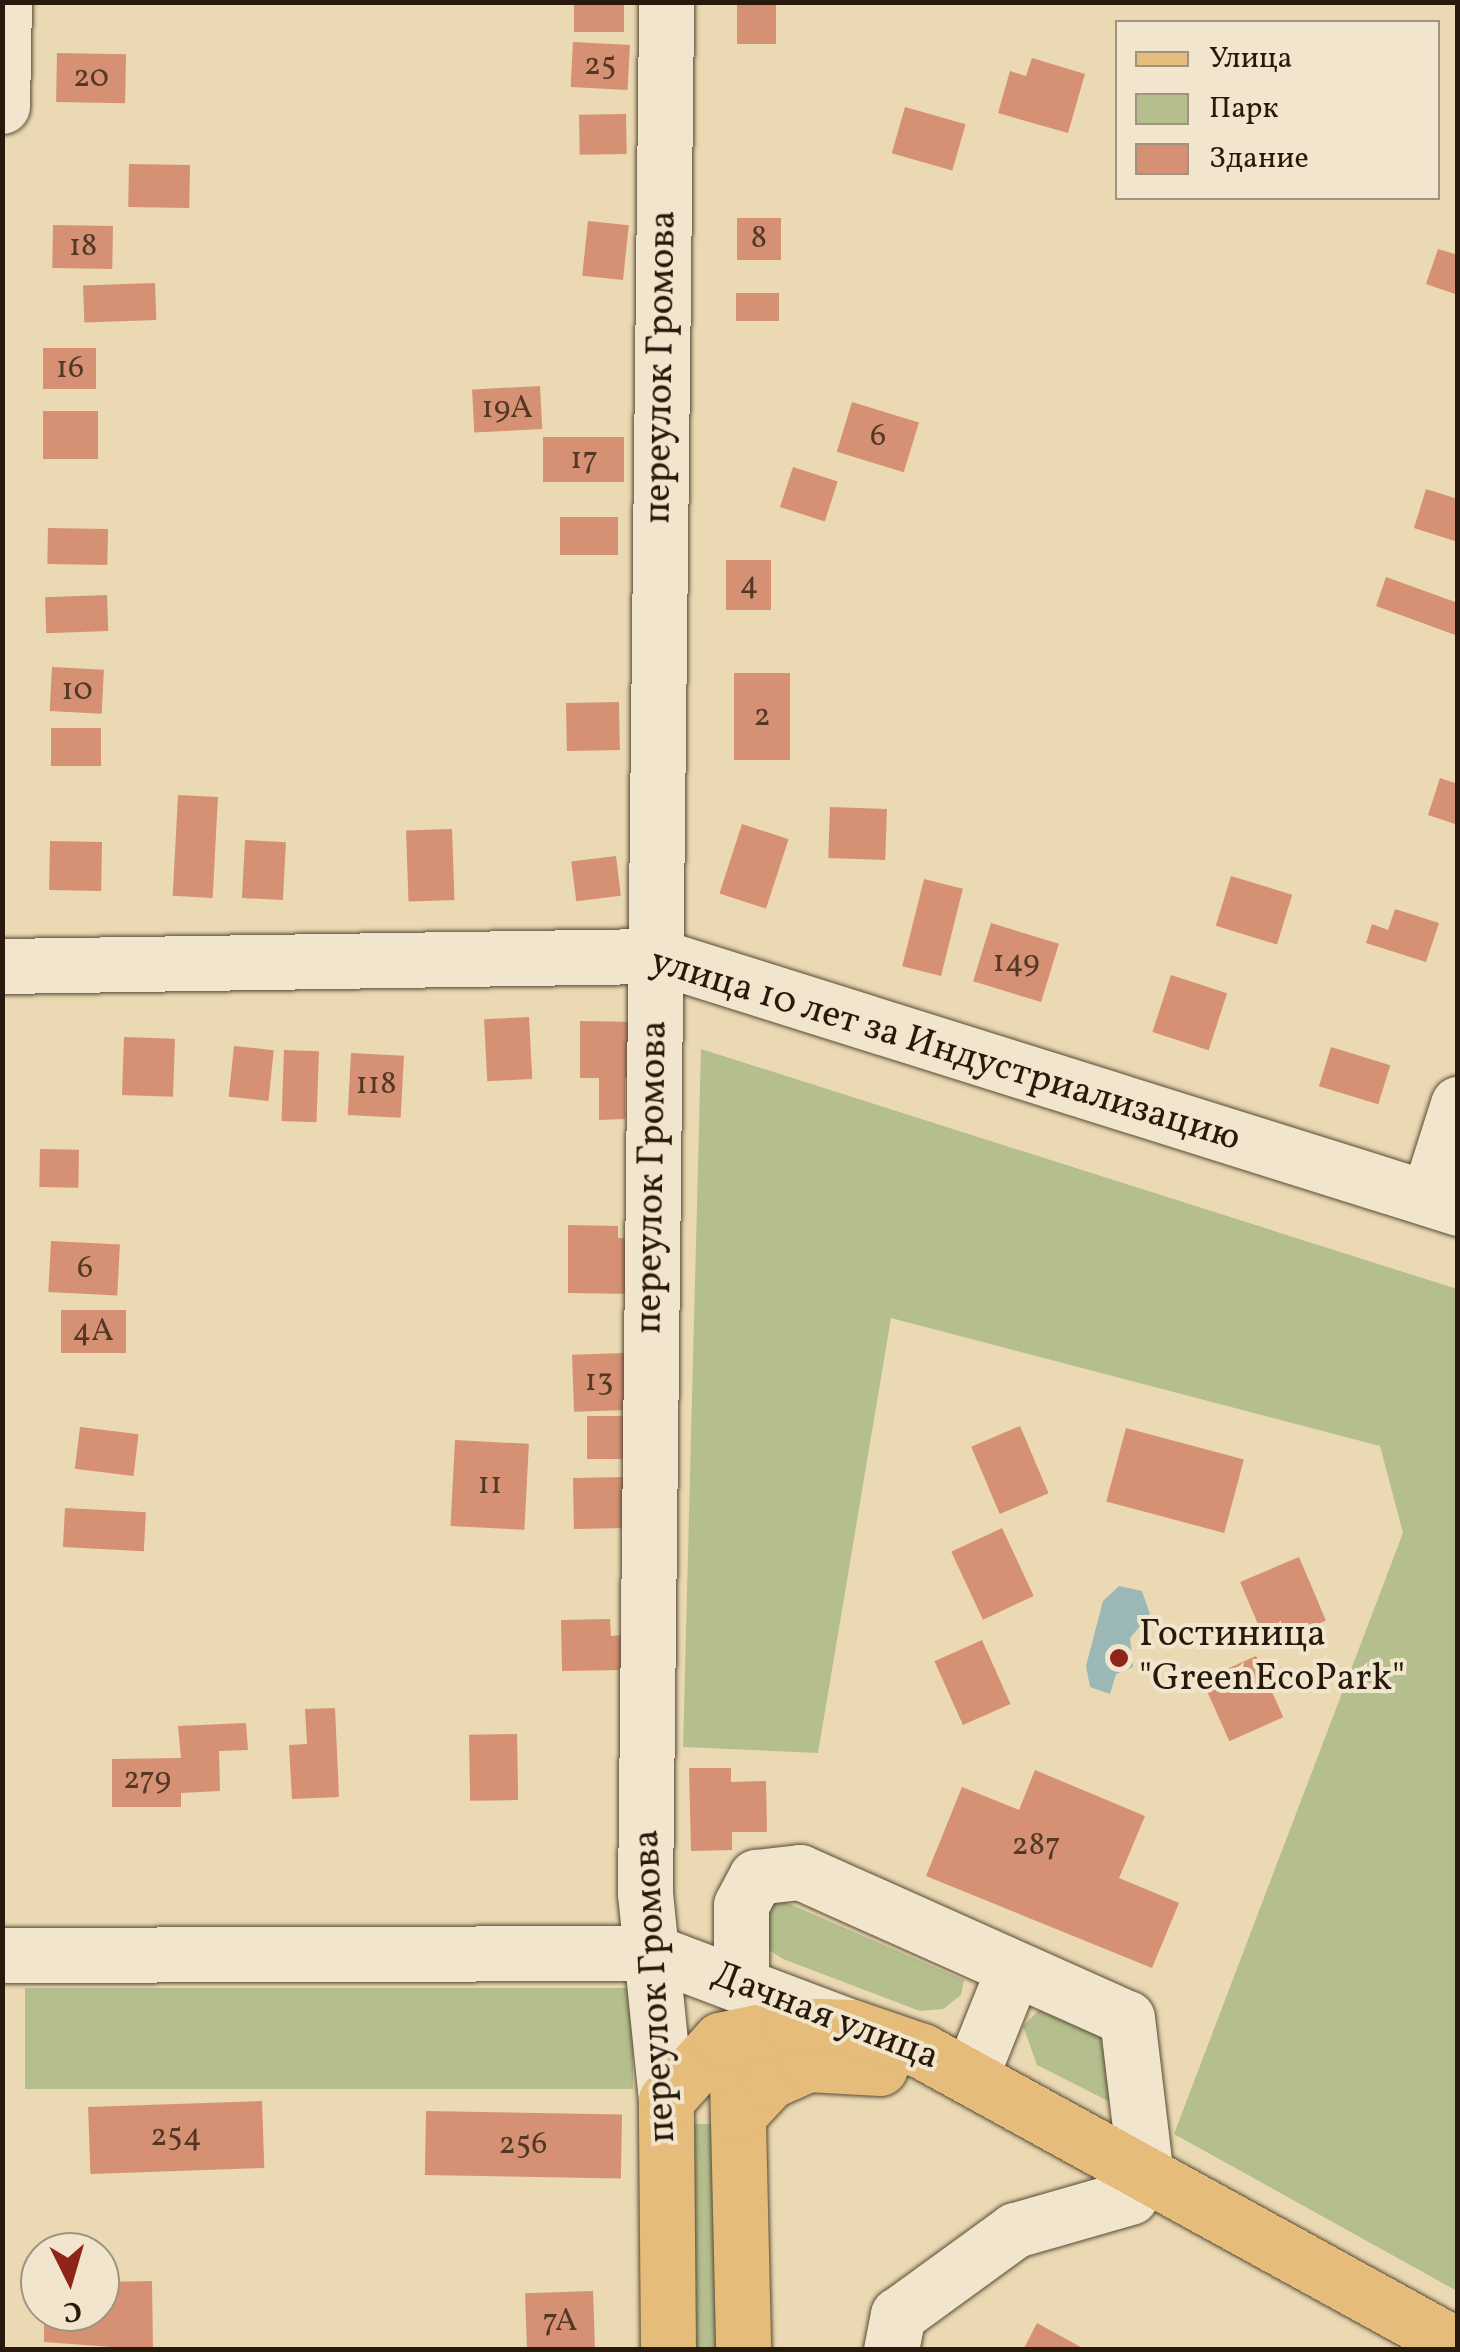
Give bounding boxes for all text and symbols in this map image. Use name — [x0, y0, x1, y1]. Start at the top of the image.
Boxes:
legend — [1115, 20, 1440, 200]
text: Улица — [1209, 38, 1292, 80]
house number: 25 — [584, 47, 616, 85]
house number: 20 — [73, 59, 109, 97]
text: Парк — [1209, 88, 1278, 130]
text: Здание — [1209, 138, 1309, 180]
street label: переулок Громова — [636, 210, 688, 524]
house number: 8 — [751, 220, 767, 258]
house number: 18 — [69, 228, 97, 266]
house number: 16 — [56, 350, 84, 388]
house number: 19А — [481, 390, 533, 428]
house number: 6 — [870, 418, 886, 456]
house number: 17 — [570, 441, 598, 479]
house number: 4 — [739, 566, 759, 604]
house number: 10 — [61, 672, 93, 710]
house number: 2 — [753, 698, 771, 736]
street label: улица 10 лет за Индустриализацию — [644, 939, 1246, 1163]
house number: 149 — [992, 944, 1040, 982]
street label: переулок Громова — [627, 1020, 679, 1334]
house number: 118 — [355, 1066, 397, 1104]
house number: 6 — [77, 1250, 93, 1288]
house number: 4А — [72, 1313, 114, 1351]
house number: 13 — [585, 1363, 613, 1401]
house number: 11 — [478, 1466, 502, 1504]
place label: Гостиница "GreenEcoPark" — [1139, 1613, 1405, 1702]
marker: Гостиница "GreenEcoPark" — [1108, 1647, 1130, 1669]
house number: 279 — [123, 1761, 171, 1799]
house number: 287 — [1012, 1827, 1060, 1865]
street label: переулок Громова — [625, 1828, 687, 2144]
street label: Дачная улица — [705, 1953, 945, 2081]
house number: 254 — [150, 2118, 202, 2156]
house number: 256 — [499, 2126, 547, 2164]
north arrow — [20, 2232, 120, 2332]
text: С — [62, 2290, 83, 2331]
house number: 7А — [543, 2303, 577, 2341]

